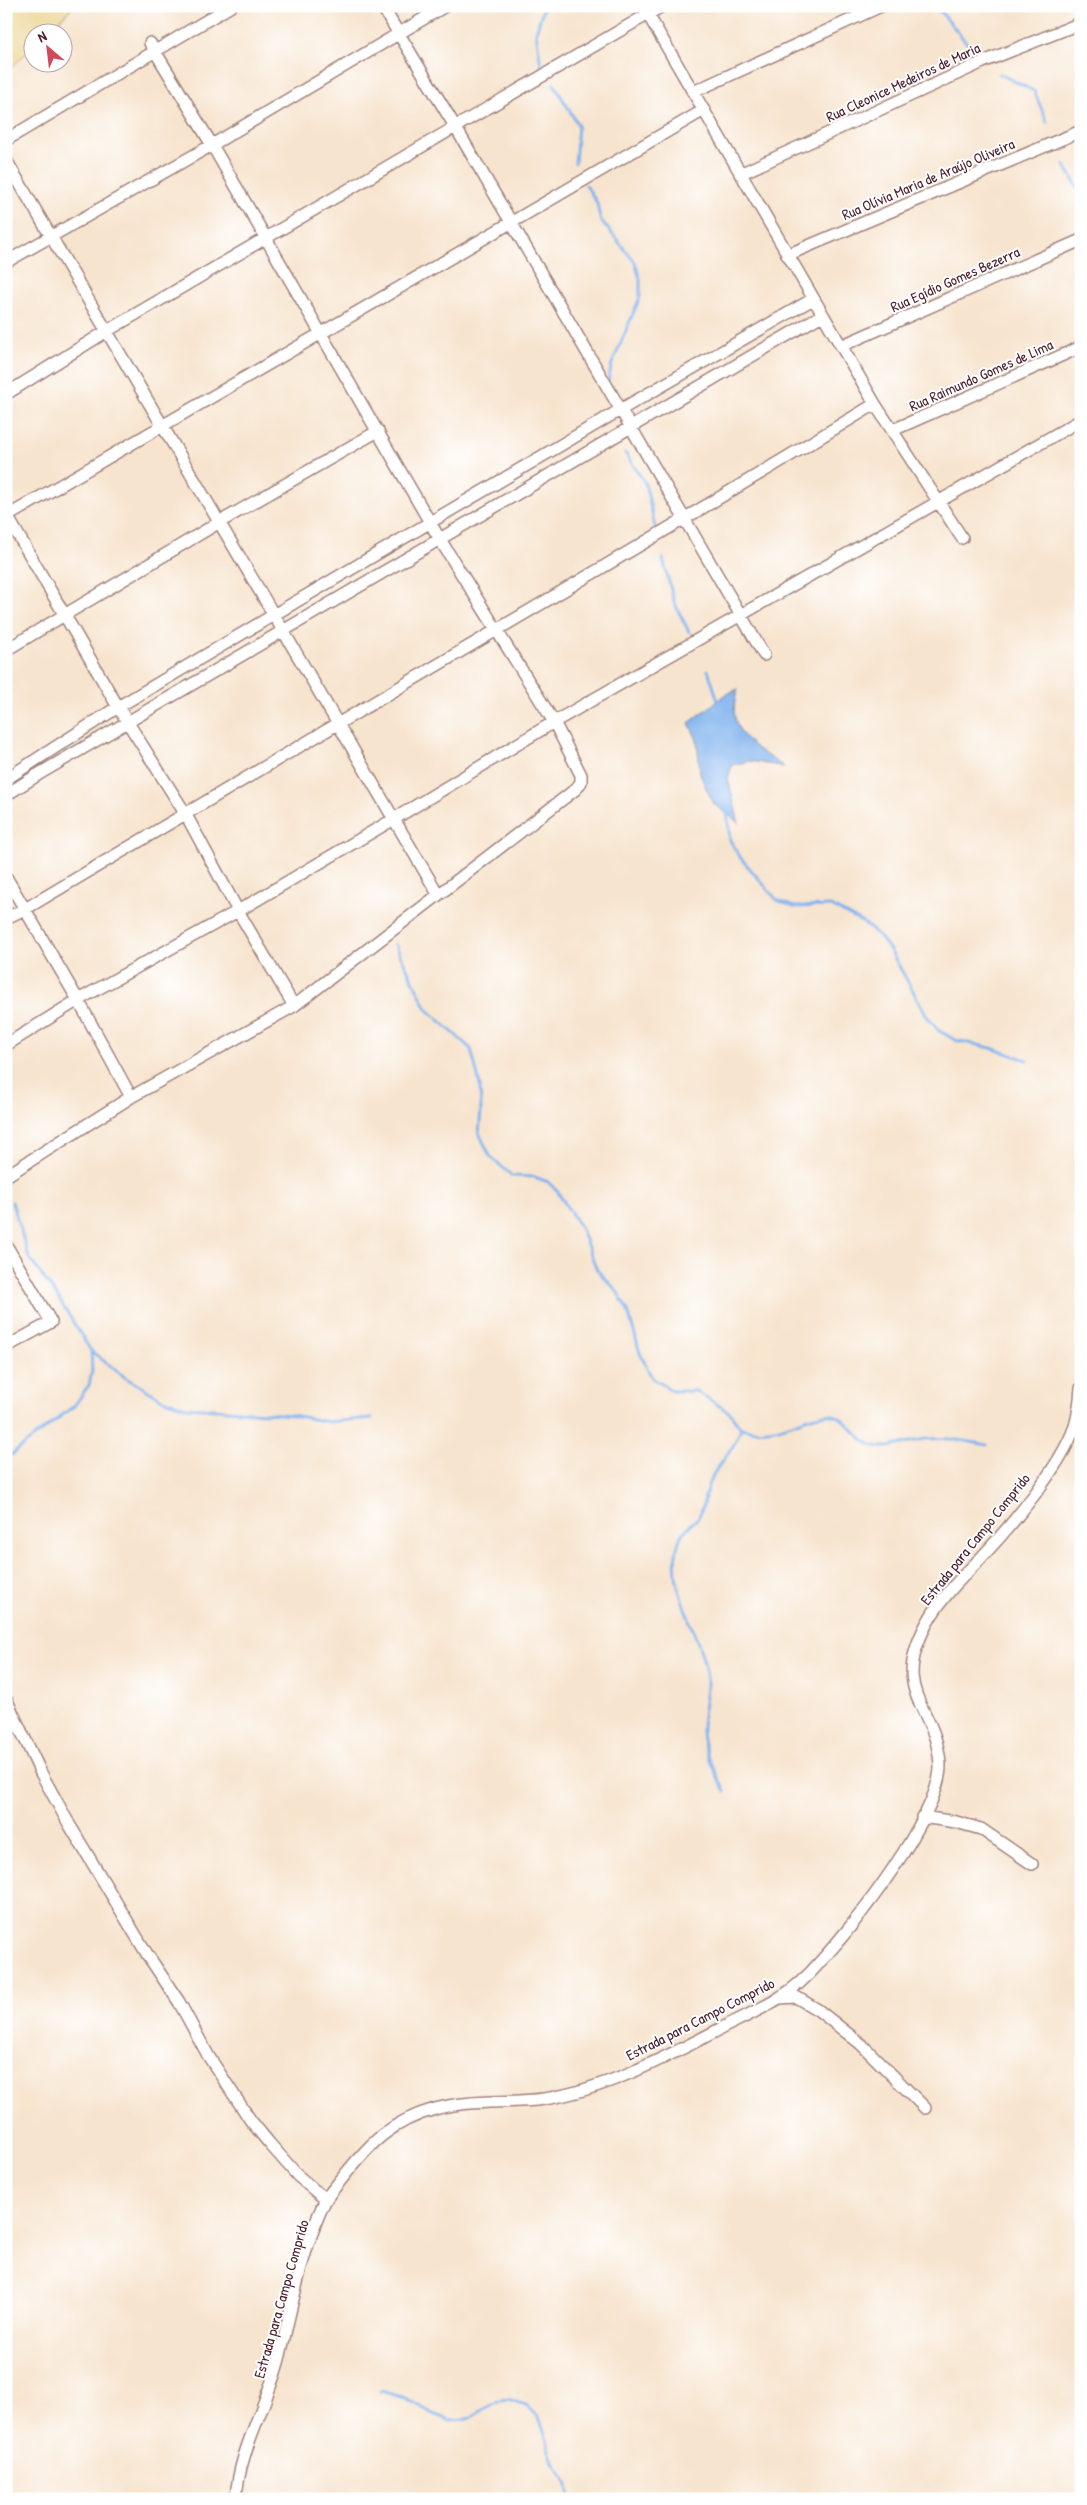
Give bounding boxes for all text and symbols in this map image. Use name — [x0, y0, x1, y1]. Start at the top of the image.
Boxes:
north arrow — [22, 22, 72, 72]
text: N — [34, 26, 50, 46]
street label: Rua Cleonice Medeiros de Maria — [822, 37, 984, 127]
street label: Rua Olívia Maria de Araújo Oliveira — [838, 133, 1018, 225]
street label: Rua Egídio Gomes Bezerra — [887, 241, 1023, 317]
street label: Rua Raimundo Gomes de Lima — [906, 334, 1056, 416]
street label: Estrada para Campo Comprido — [915, 1469, 1035, 1609]
street label: Estrada para Campo Comprido — [622, 1972, 778, 2066]
street label: Estrada para Campo Comprido — [248, 2217, 314, 2381]

